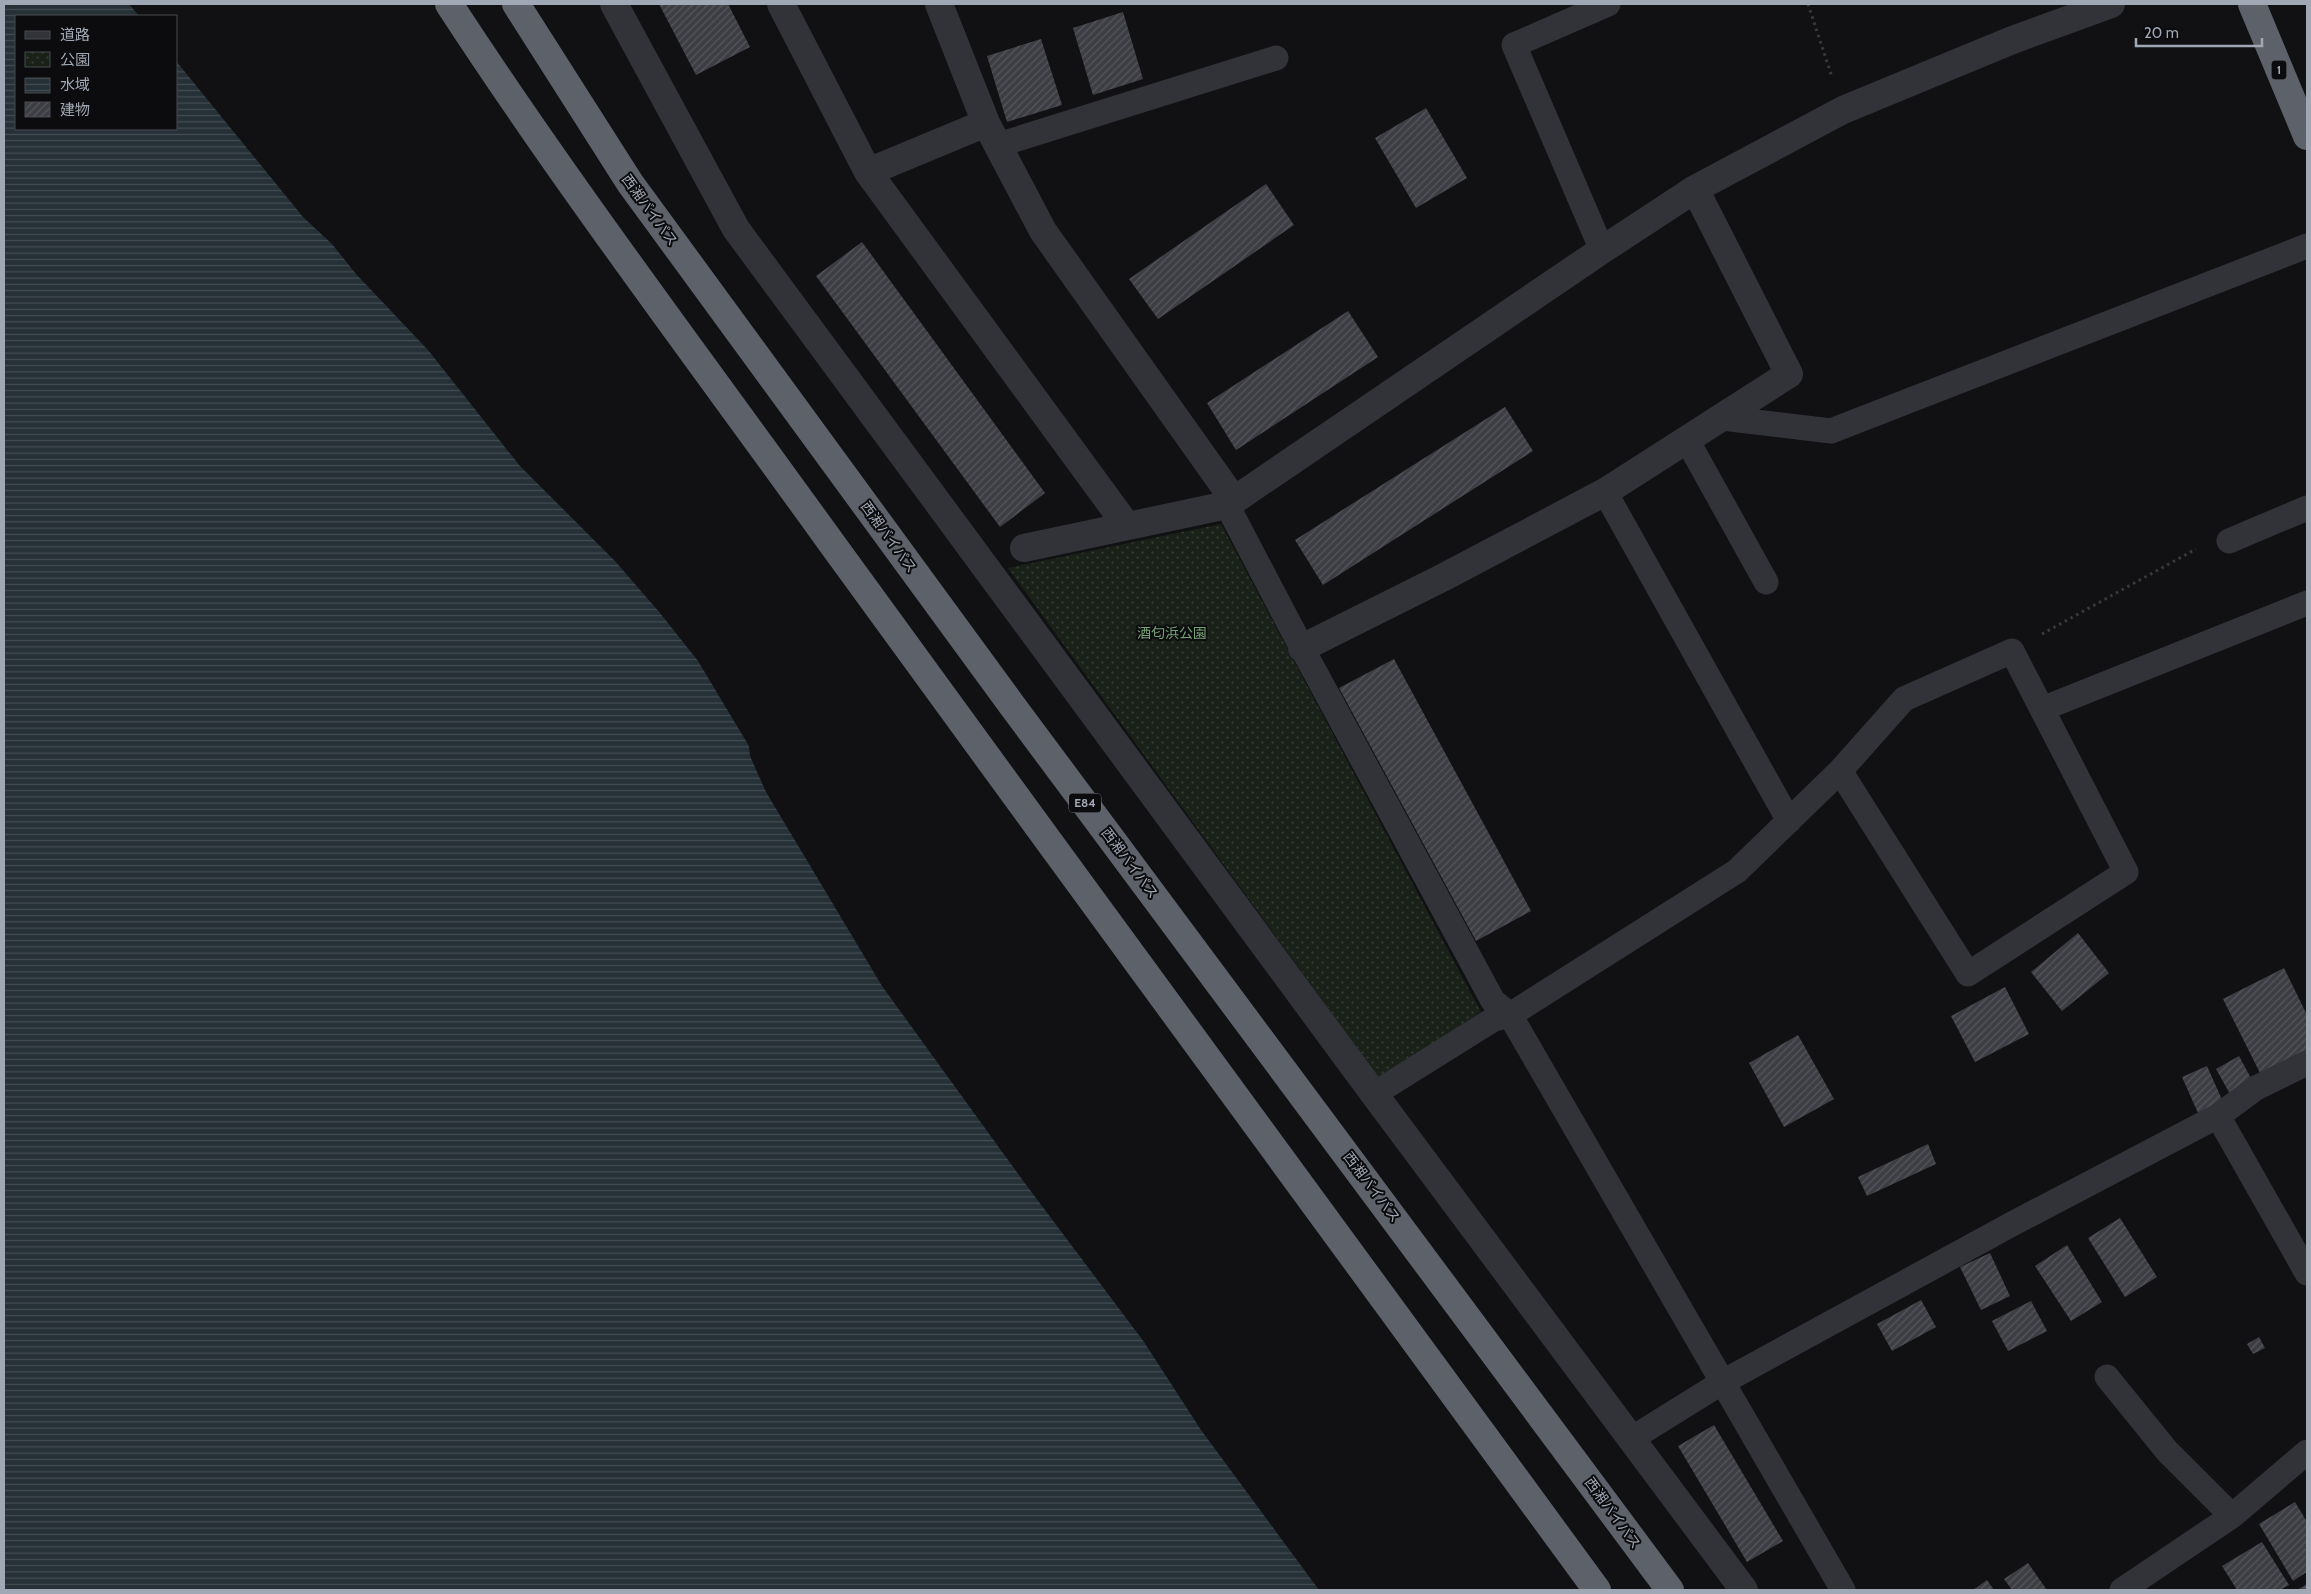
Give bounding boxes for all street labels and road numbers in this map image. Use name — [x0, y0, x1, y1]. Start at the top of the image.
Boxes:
road number: 1 — [2272, 60, 2286, 80]
street label: 西湘バイパス — [618, 171, 682, 249]
street label: 西湘バイパス — [857, 498, 921, 576]
road number: E84 — [1069, 794, 1101, 812]
street label: 西湘バイパス — [1098, 824, 1162, 902]
street label: 西湘バイパス — [1340, 1148, 1404, 1226]
street label: 西湘バイパス — [1581, 1474, 1645, 1552]

